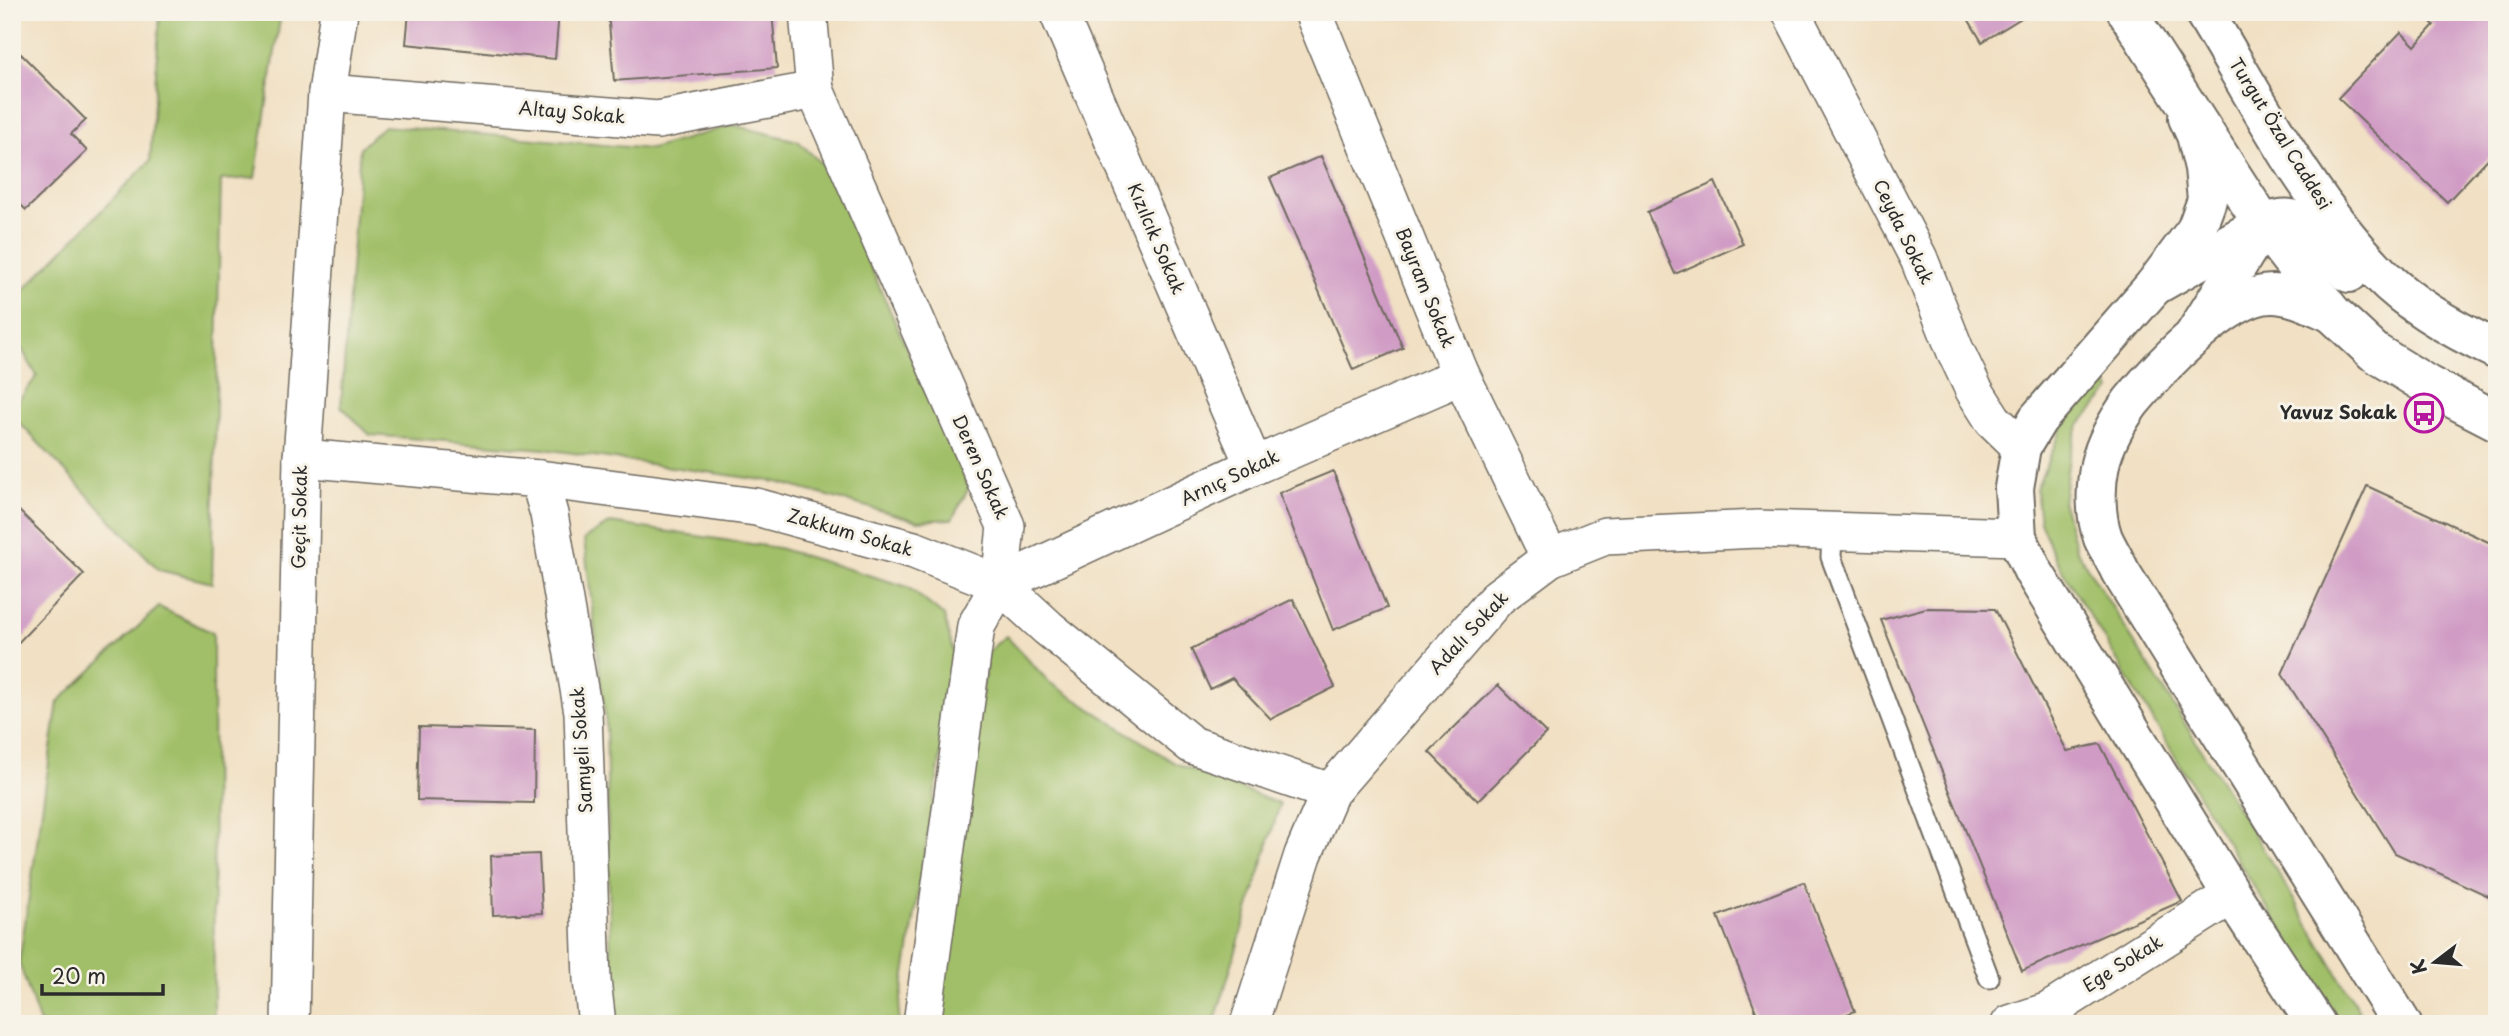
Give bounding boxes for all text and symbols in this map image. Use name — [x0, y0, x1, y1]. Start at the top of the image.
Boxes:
street label: Turgut Özal Caddesi — [2224, 52, 2339, 214]
street label: Altay Sokak — [518, 93, 627, 130]
street label: Ceyda Sokak — [1867, 174, 1941, 288]
street label: Kızılcık Sokak — [1122, 179, 1193, 298]
street label: Bayram Sokak — [1390, 223, 1463, 352]
bus stop icon: Yavuz Sokak — [2403, 392, 2445, 434]
place label: Yavuz Sokak — [2280, 398, 2397, 425]
street label: Deren Sokak — [946, 410, 1017, 523]
street label: Arnıç Sokak — [1175, 442, 1283, 511]
street label: Geçit Sokak — [284, 465, 313, 569]
street label: Zakkum Sokak — [784, 501, 916, 562]
street label: Adalı Sokak — [1422, 584, 1514, 680]
street label: Samyeli Sokak — [563, 686, 598, 814]
street label: Ege Sokak — [2077, 927, 2167, 998]
north arrow — [2400, 928, 2470, 998]
scale bar — [42, 952, 163, 996]
text: K — [2402, 956, 2433, 978]
text: 20 m — [52, 959, 106, 991]

